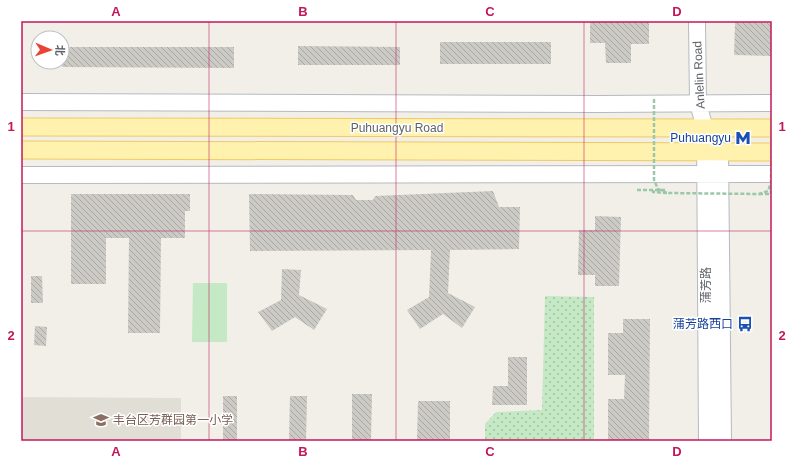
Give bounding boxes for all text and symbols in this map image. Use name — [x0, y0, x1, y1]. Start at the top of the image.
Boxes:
text: A — [111, 4, 121, 19]
text: B — [298, 4, 308, 19]
text: C — [485, 4, 495, 19]
text: D — [672, 4, 682, 19]
north arrow — [30, 30, 70, 70]
street label: Anlelin Road — [690, 41, 708, 109]
text: 北 — [54, 45, 66, 56]
text: 1 — [7, 119, 15, 134]
text: 1 — [778, 119, 786, 134]
street label: Puhuangyu Road — [351, 121, 443, 135]
metro station icon: Puhuangyu — [734, 129, 752, 147]
place label: Puhuangyu — [670, 131, 731, 145]
street label: 蒲芳路 — [699, 267, 713, 303]
bus stop icon: 蒲芳路西口 — [736, 315, 754, 333]
place label: 蒲芳路西口 — [673, 317, 733, 331]
text: 2 — [7, 328, 15, 343]
text: 2 — [778, 328, 786, 343]
school or university icon: 丰台区芳群园第一小学 — [92, 411, 110, 429]
place label: 丰台区芳群园第一小学 — [113, 413, 233, 427]
text: A — [111, 444, 121, 459]
text: B — [298, 444, 308, 459]
text: C — [485, 444, 495, 459]
text: D — [672, 444, 682, 459]

